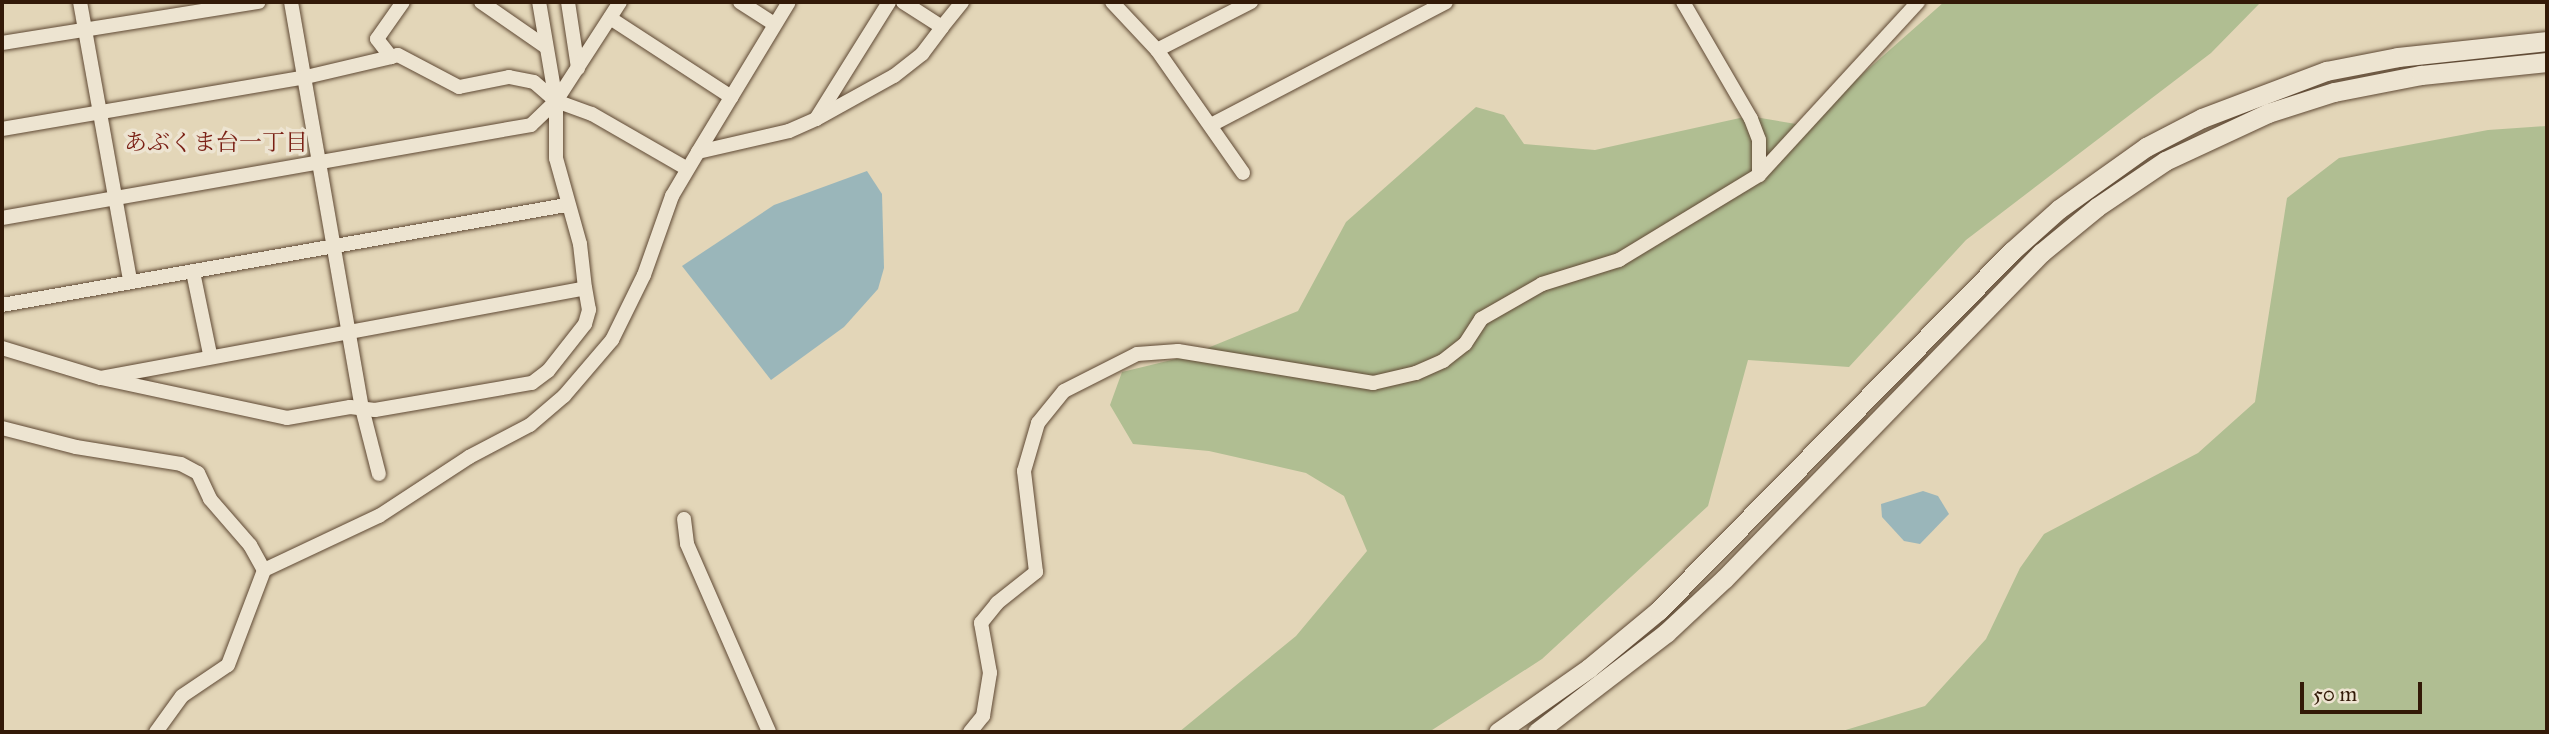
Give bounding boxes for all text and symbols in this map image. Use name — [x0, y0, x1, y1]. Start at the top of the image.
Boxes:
district label: あぶくま台一丁目 — [124, 128, 308, 156]
scale bar — [2304, 668, 2426, 712]
text: 50 m — [2313, 681, 2357, 707]

